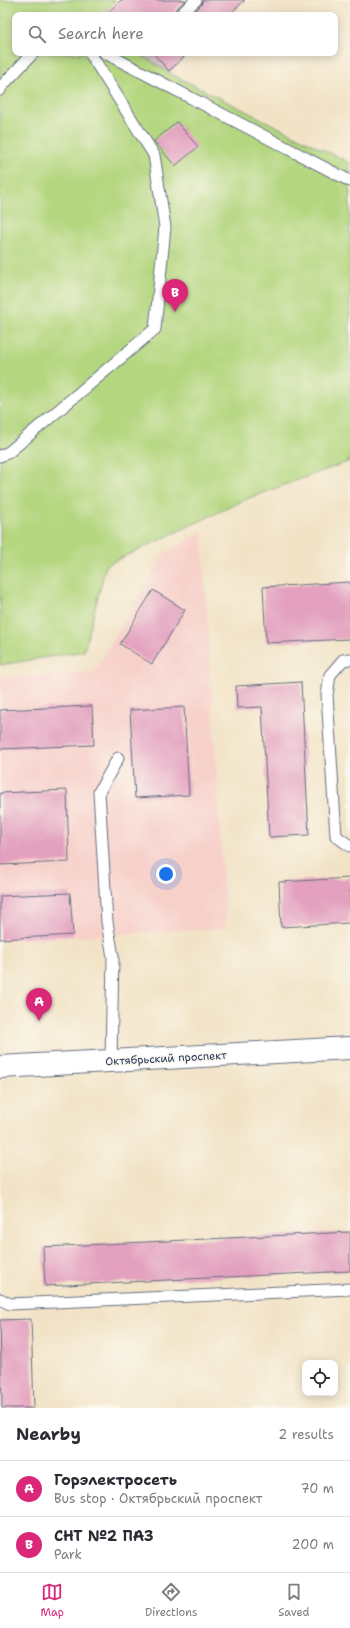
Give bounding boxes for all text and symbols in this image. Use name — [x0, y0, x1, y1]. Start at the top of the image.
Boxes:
search box — [12, 12, 338, 56]
icon: search — [26, 23, 48, 45]
text: Search here — [58, 24, 144, 44]
pin: B — [162, 279, 188, 312]
your location — [156, 864, 176, 884]
pin: A — [26, 988, 52, 1021]
street label: Октябрьский проспект — [105, 1048, 227, 1069]
map controls — [302, 1360, 338, 1396]
button: locate — [302, 1360, 338, 1396]
text: Nearby — [16, 1423, 81, 1445]
text: 2 results — [278, 1426, 334, 1443]
text: Горэлектросеть — [54, 1470, 177, 1490]
text: A — [24, 1480, 34, 1497]
text: 70 m — [300, 1480, 334, 1497]
text: Bus stop · Октябрьский проспект — [54, 1490, 262, 1507]
text: СНТ №2 ПАЗ — [54, 1526, 153, 1546]
text: B — [25, 1536, 33, 1553]
text: 200 m — [292, 1536, 334, 1553]
text: Park — [54, 1546, 82, 1563]
tab: Map — [40, 1581, 64, 1620]
tab: Directions — [145, 1581, 197, 1620]
tab: Saved — [278, 1581, 310, 1620]

